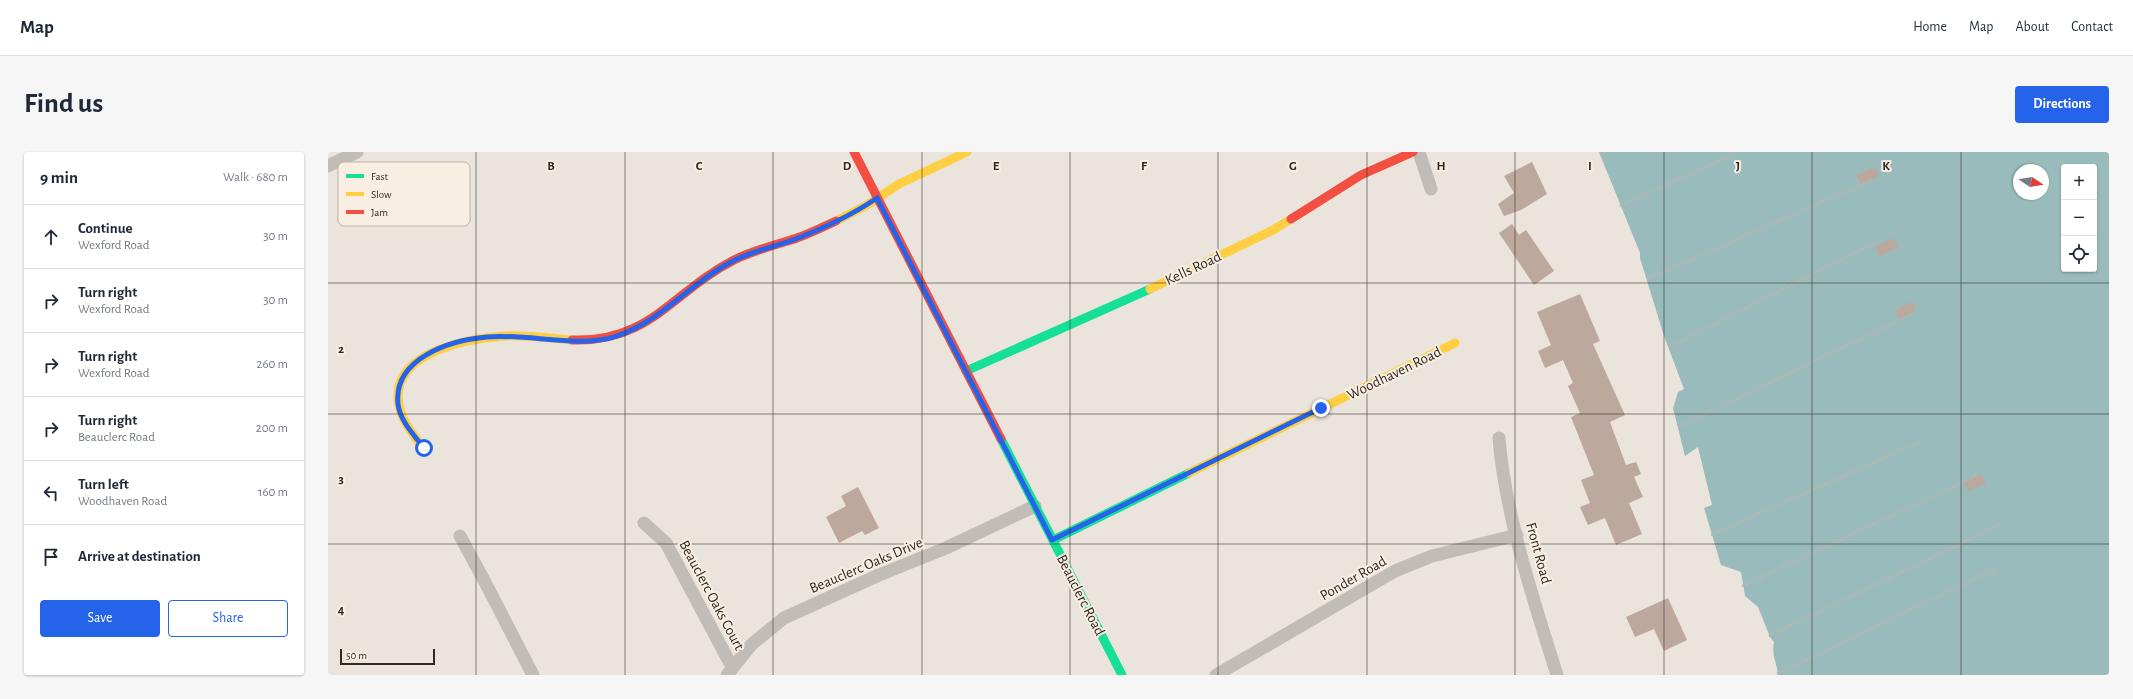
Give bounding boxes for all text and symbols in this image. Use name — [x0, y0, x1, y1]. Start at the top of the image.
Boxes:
text: Map — [20, 18, 54, 37]
text: Home — [1913, 20, 1947, 34]
text: Map — [1969, 20, 1993, 34]
text: About — [2015, 20, 2049, 34]
text: Contact — [2071, 20, 2113, 34]
button: Directions — [2015, 86, 2109, 123]
text: Find us — [24, 90, 103, 118]
text: B — [547, 160, 555, 173]
text: C — [696, 160, 703, 173]
text: D — [843, 160, 852, 173]
text: E — [993, 160, 1000, 173]
text: F — [1141, 160, 1148, 173]
text: G — [1289, 160, 1297, 173]
text: H — [1436, 160, 1446, 173]
text: I — [1588, 160, 1592, 173]
text: J — [1736, 160, 1740, 173]
text: K — [1882, 160, 1890, 173]
legend — [338, 162, 470, 226]
north arrow — [2013, 164, 2049, 200]
map controls — [2061, 164, 2097, 272]
button: + — [2061, 164, 2097, 200]
text: 9 min — [40, 169, 78, 186]
text: Walk · 680 m — [223, 171, 288, 184]
text: Fast — [371, 171, 389, 182]
text: Slow — [371, 189, 392, 200]
button: − — [2061, 200, 2097, 236]
text: Jam — [371, 207, 388, 218]
text: Continue — [78, 221, 133, 236]
icon: ahead — [40, 226, 62, 248]
text: 30 m — [263, 230, 288, 243]
button: locate — [2061, 236, 2097, 272]
text: Wexford Road — [78, 239, 150, 252]
street label: Kells Road — [1163, 249, 1224, 288]
text: Turn right — [78, 285, 137, 300]
icon: right — [40, 290, 62, 312]
text: 30 m — [263, 294, 288, 307]
text: Wexford Road — [78, 303, 150, 316]
text: 2 — [338, 343, 344, 356]
street label: Woodhaven Road — [1345, 344, 1444, 403]
text: Turn right — [78, 349, 137, 364]
icon: right — [40, 354, 62, 376]
text: 260 m — [257, 358, 288, 371]
text: Wexford Road — [78, 367, 150, 380]
route end — [1312, 399, 1330, 417]
text: Turn right — [78, 413, 137, 428]
icon: right — [40, 418, 62, 440]
text: 200 m — [256, 422, 288, 435]
text: Beauclerc Road — [78, 431, 155, 444]
route start — [415, 439, 433, 457]
text: 3 — [338, 473, 344, 486]
text: Turn left — [78, 477, 129, 492]
icon: left — [40, 482, 62, 504]
text: 160 m — [258, 486, 288, 499]
text: Woodhaven Road — [78, 495, 167, 508]
street label: Front Road — [1523, 521, 1554, 586]
street label: Beauclerc Oaks Drive — [807, 535, 925, 596]
street label: Beauclerc Oaks Court — [676, 538, 747, 653]
icon: arrive — [40, 546, 62, 568]
text: Arrive at destination — [78, 549, 201, 564]
street label: Beauclerc Road — [1054, 552, 1107, 638]
street label: Ponder Road — [1317, 553, 1389, 603]
button: Save — [40, 600, 160, 637]
button: Share — [168, 600, 288, 637]
text: 4 — [338, 604, 345, 617]
scale bar — [340, 647, 435, 666]
text: 50 m — [346, 650, 367, 661]

